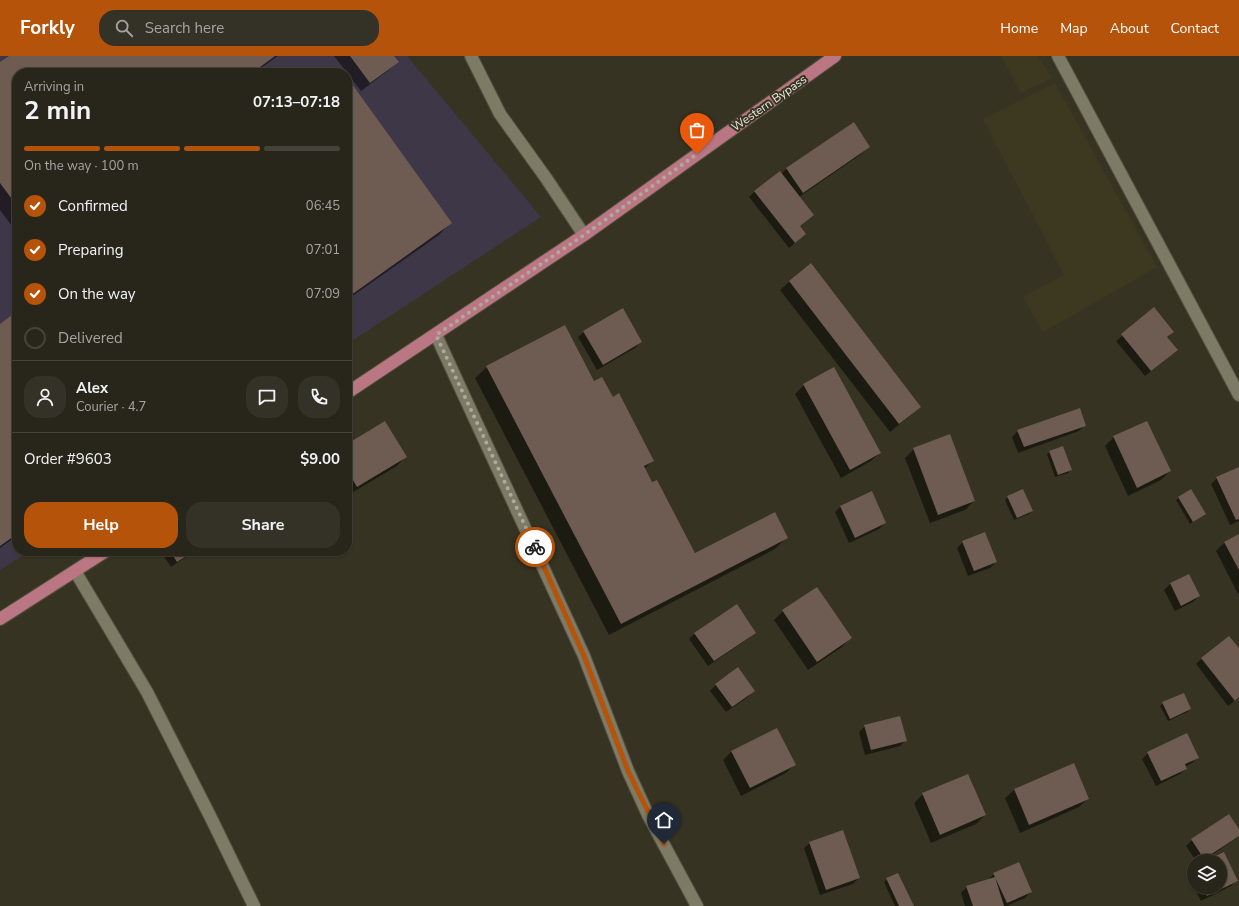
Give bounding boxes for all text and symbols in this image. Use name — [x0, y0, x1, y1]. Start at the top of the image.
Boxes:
search box — [99, 10, 379, 46]
text: Forkly — [20, 15, 75, 41]
icon: search — [113, 17, 135, 39]
text: Search here — [145, 18, 224, 38]
text: Home — [1000, 19, 1038, 38]
text: Map — [1060, 19, 1088, 38]
text: About — [1110, 19, 1149, 38]
text: Contact — [1171, 19, 1219, 38]
street label: Western Bypass — [728, 71, 810, 135]
text: Arriving in — [24, 78, 84, 96]
text: 07:13–07:18 — [253, 92, 340, 112]
text: 2 min — [24, 93, 91, 128]
pin — [680, 113, 714, 154]
icon: bag — [686, 119, 708, 141]
text: On the way · 100 m — [24, 157, 139, 175]
icon: check — [24, 195, 46, 217]
text: Confirmed — [58, 196, 128, 216]
text: 06:45 — [306, 197, 340, 215]
icon: check — [24, 239, 46, 261]
text: Preparing — [58, 240, 123, 260]
text: 07:01 — [306, 241, 340, 259]
icon: check — [24, 283, 46, 305]
text: On the way — [58, 284, 136, 304]
text: 07:09 — [306, 285, 340, 303]
text: Delivered — [58, 328, 123, 348]
button: person — [24, 376, 66, 418]
button: chat — [246, 376, 288, 418]
button: phone — [298, 376, 340, 418]
text: Alex — [76, 378, 108, 398]
text: Courier · 4.7 — [76, 398, 146, 416]
text: Order #9603 — [24, 449, 112, 469]
text: $9.00 — [300, 449, 340, 469]
button: Help — [24, 502, 178, 548]
button: Share — [186, 502, 340, 548]
courier — [515, 527, 555, 567]
icon: bike — [524, 536, 546, 558]
pin — [647, 803, 681, 844]
icon: home — [653, 809, 675, 831]
map controls — [1187, 854, 1227, 894]
button: layers — [1187, 854, 1227, 894]

